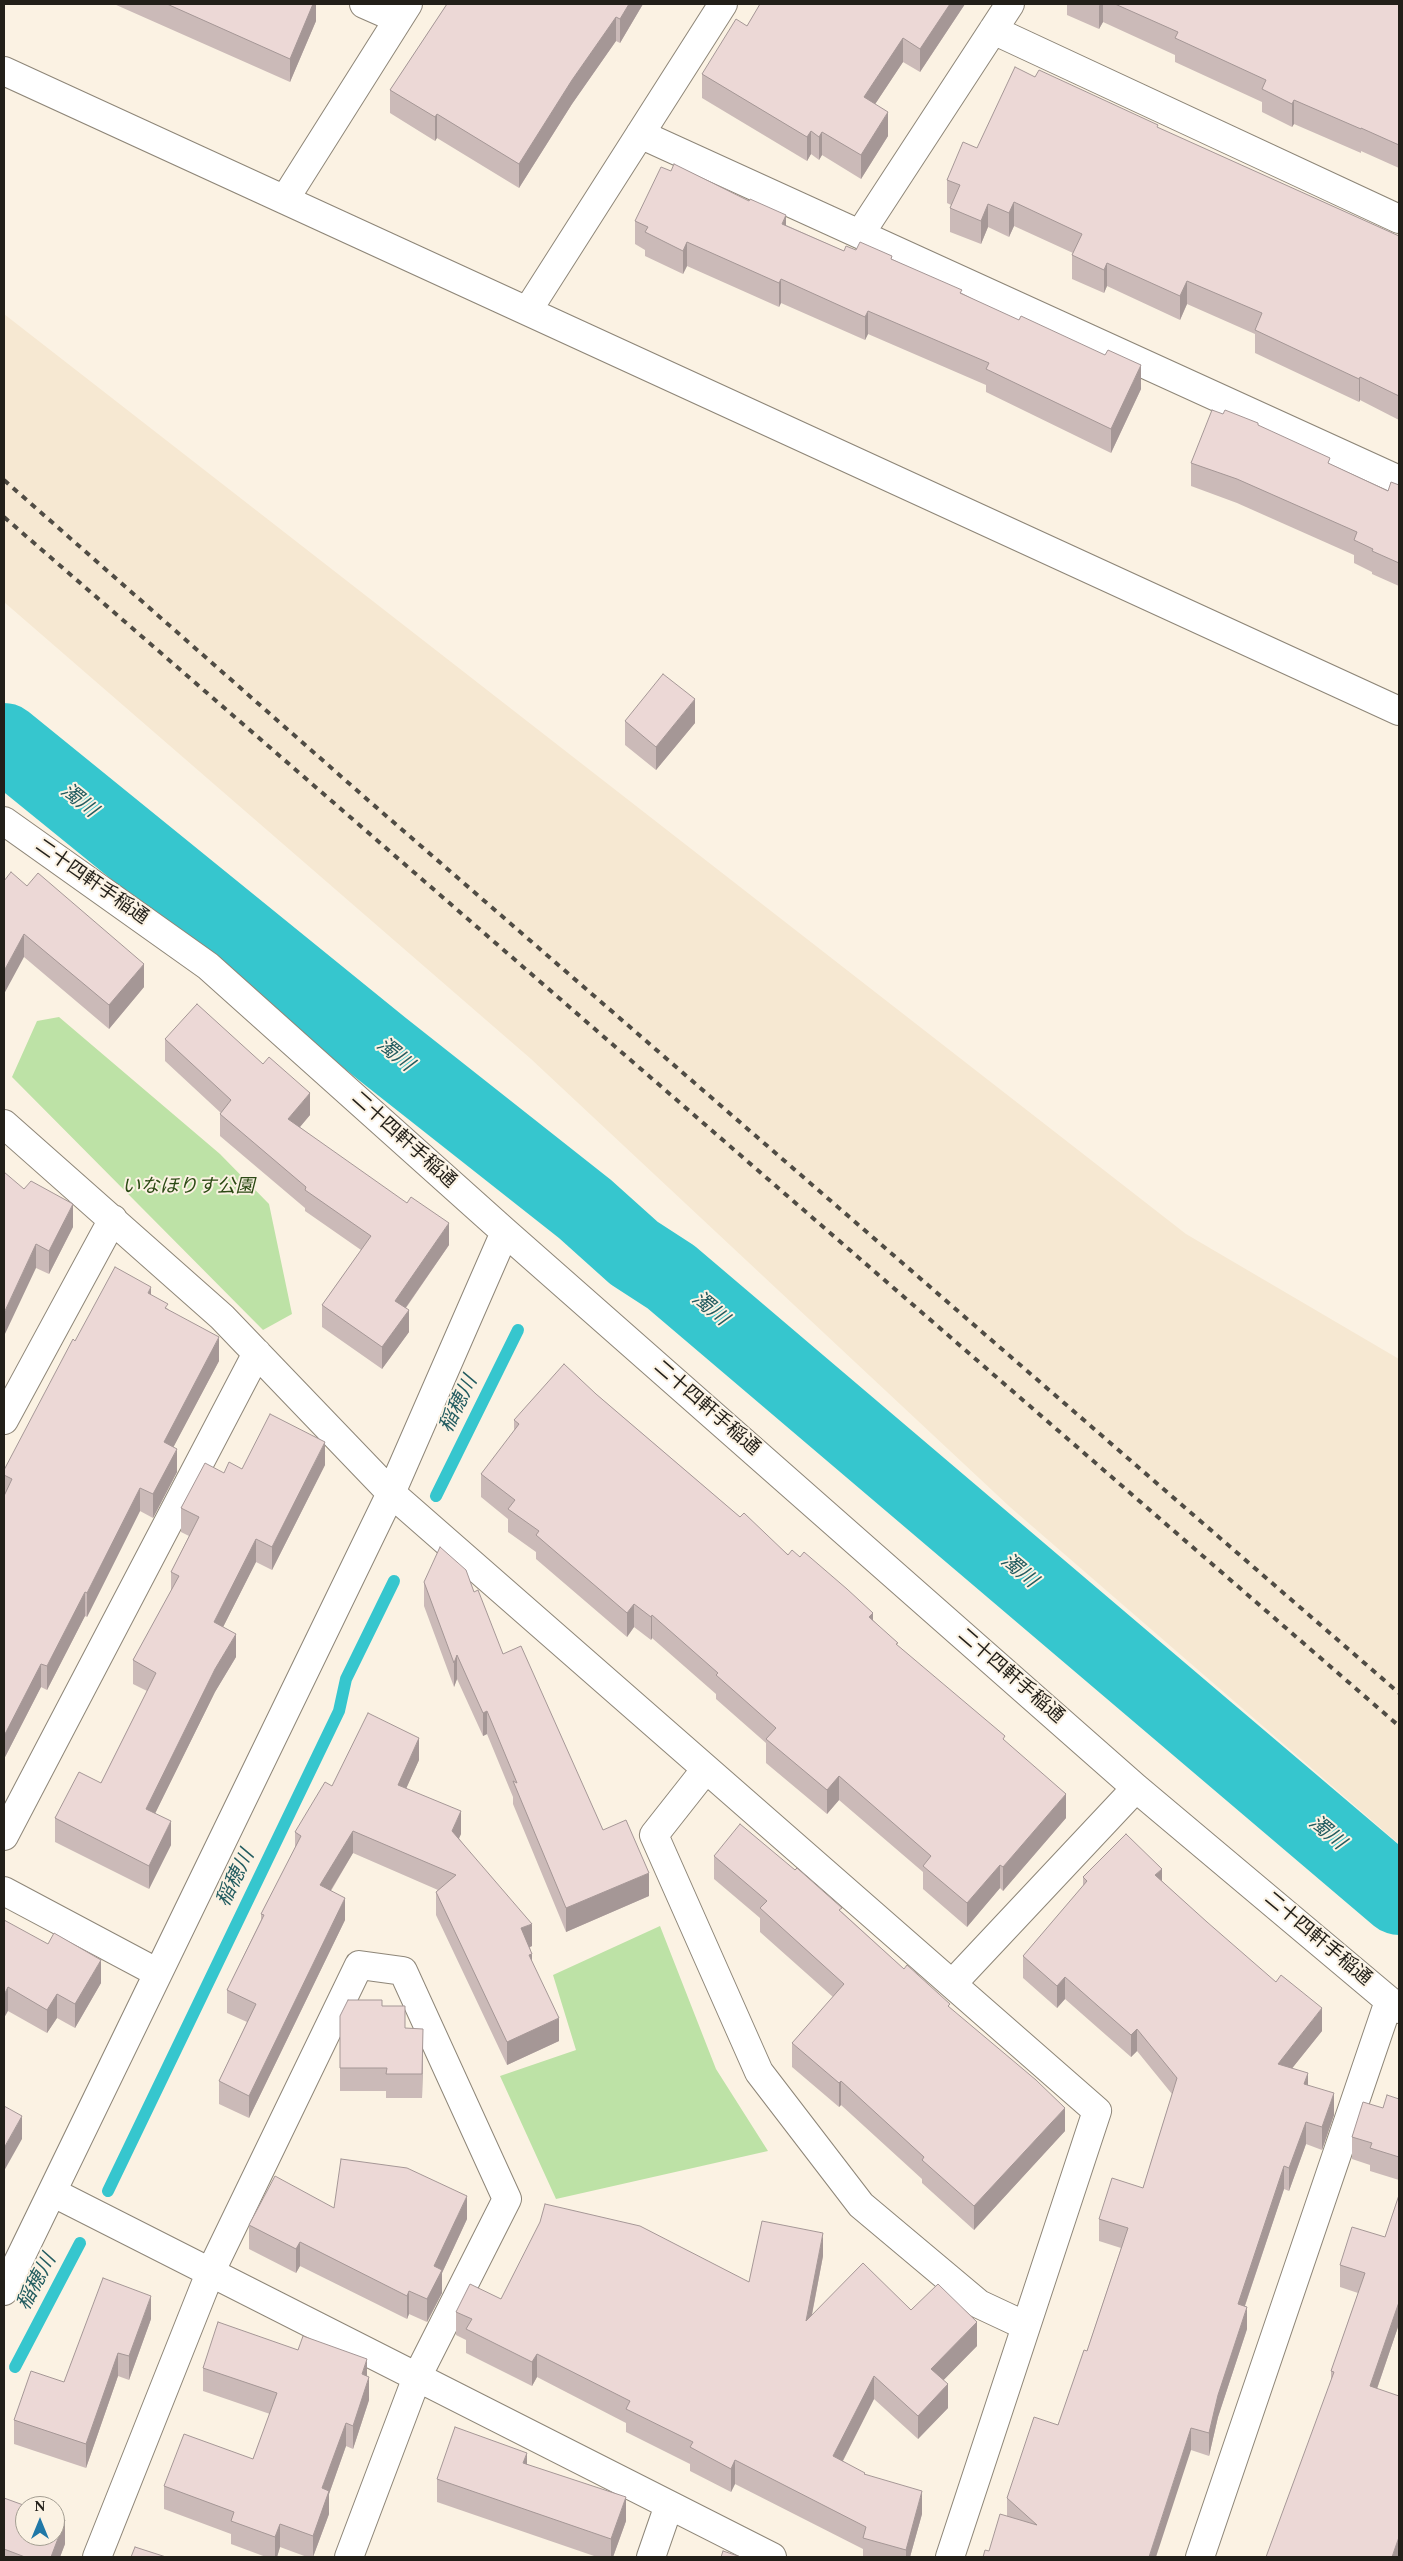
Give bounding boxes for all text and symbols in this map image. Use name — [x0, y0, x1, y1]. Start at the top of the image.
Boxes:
water label: 濁川 — [55, 780, 101, 824]
street label: 二十四軒手稲通 — [30, 836, 152, 930]
water label: 濁川 — [371, 1034, 417, 1078]
street label: 二十四軒手稲通 — [346, 1088, 460, 1194]
park label: いなほりす公園 — [122, 1177, 254, 1199]
water label: 濁川 — [686, 1288, 732, 1332]
street label: 二十四軒手稲通 — [648, 1357, 764, 1461]
water label: 稲穂川 — [436, 1373, 484, 1437]
water label: 濁川 — [995, 1550, 1041, 1594]
street label: 二十四軒手稲通 — [952, 1625, 1068, 1729]
water label: 濁川 — [1303, 1812, 1349, 1856]
water label: 稲穂川 — [213, 1847, 261, 1911]
street label: 二十四軒手稲通 — [1259, 1889, 1375, 1991]
water label: 稲穂川 — [13, 2251, 63, 2315]
north arrow — [15, 2496, 65, 2546]
text: N — [34, 2496, 46, 2517]

